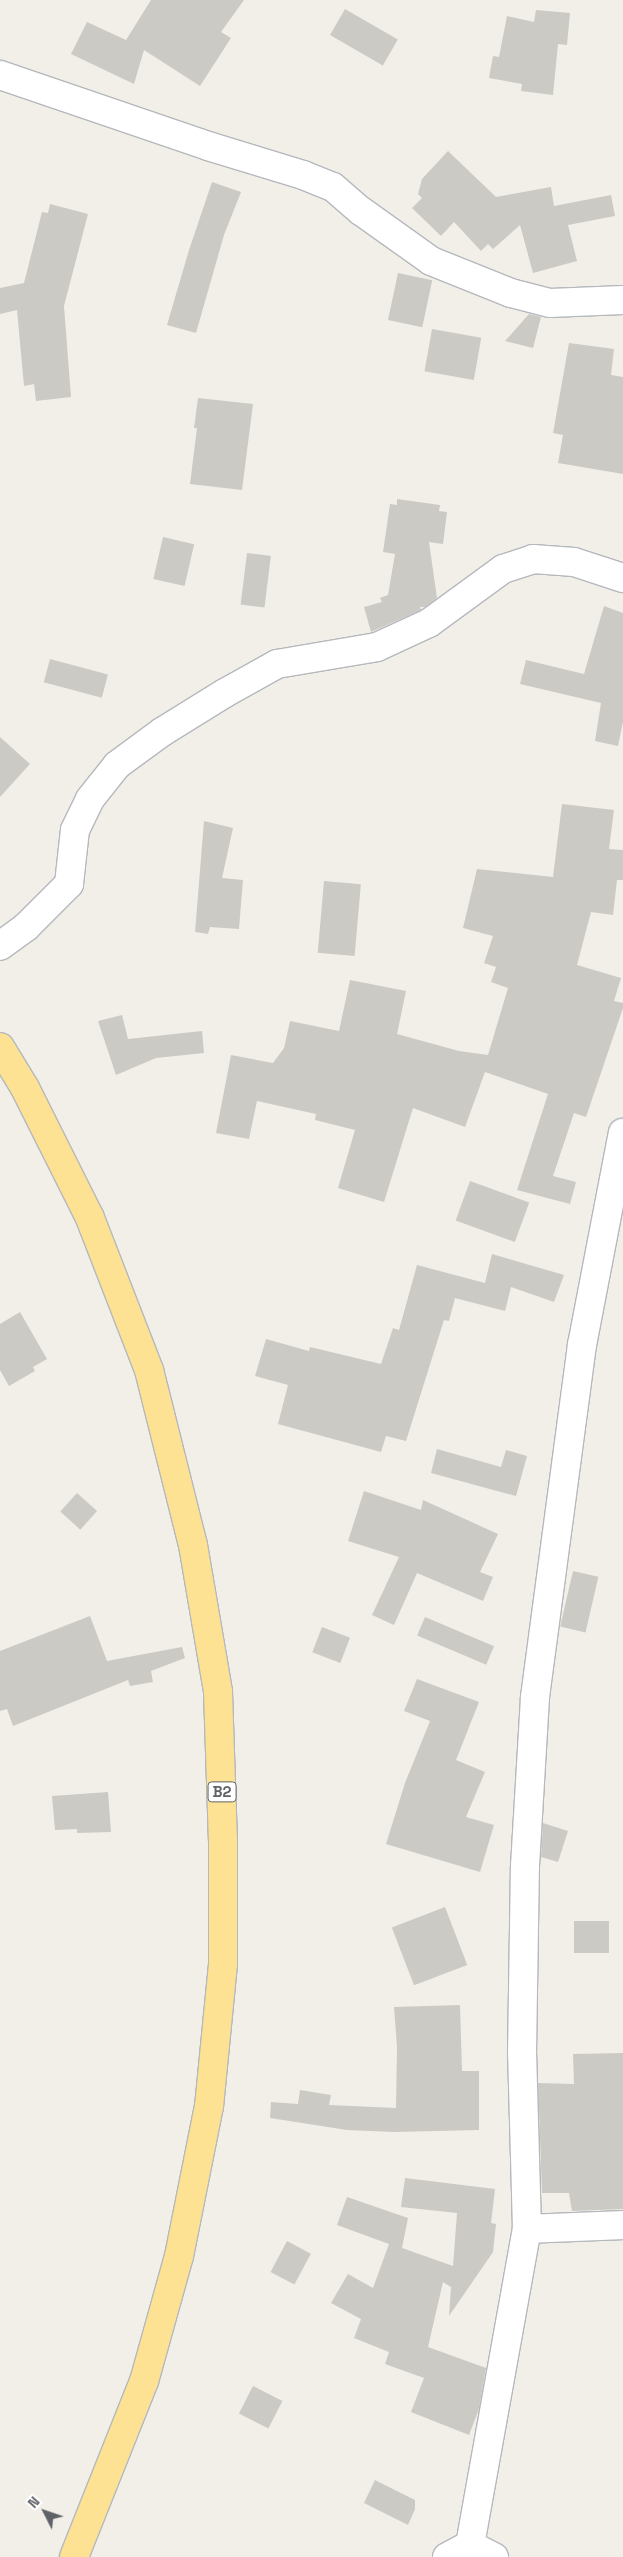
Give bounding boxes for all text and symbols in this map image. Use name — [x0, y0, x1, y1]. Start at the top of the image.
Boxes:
road number: B2 — [207, 1780, 237, 1804]
north arrow — [20, 2487, 70, 2537]
text: N — [24, 2493, 44, 2512]

